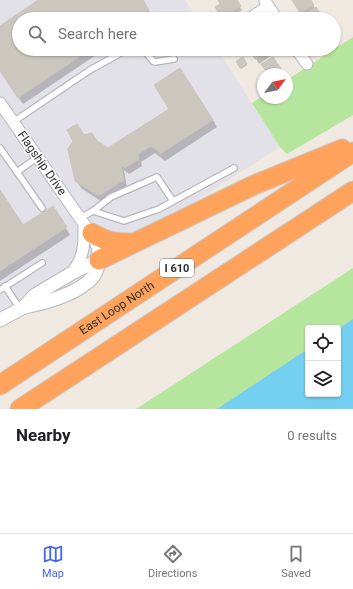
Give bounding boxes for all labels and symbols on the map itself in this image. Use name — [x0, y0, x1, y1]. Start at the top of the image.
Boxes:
north arrow — [257, 68, 293, 104]
street label: Flagship Drive — [15, 128, 69, 198]
road number: I 610 — [160, 259, 194, 277]
street label: East Loop North — [77, 278, 157, 338]

